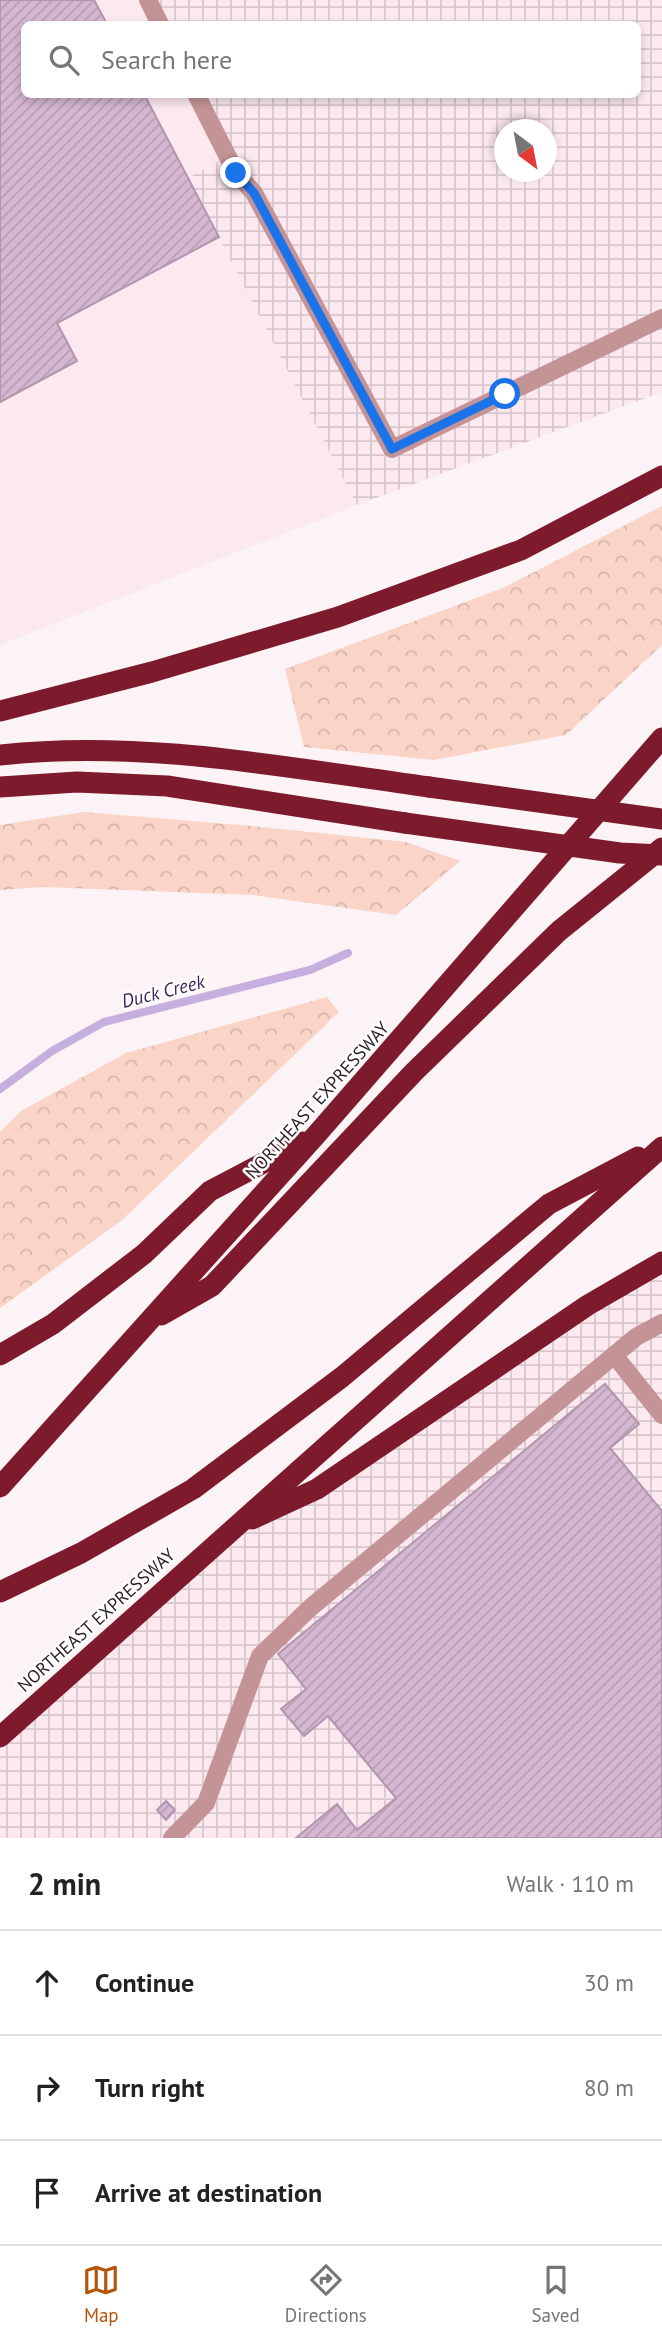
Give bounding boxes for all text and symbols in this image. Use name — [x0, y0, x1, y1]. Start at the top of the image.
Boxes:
search box — [21, 21, 641, 98]
icon: search — [45, 41, 83, 79]
text: Search here — [101, 43, 232, 76]
north arrow — [494, 119, 557, 182]
route end — [220, 157, 251, 188]
route start — [489, 378, 520, 409]
water label: Duck Creek — [119, 969, 208, 1013]
street label: NORTHEAST EXPRESSWAY — [240, 1017, 394, 1183]
street label: NORTHEAST EXPRESSWAY — [13, 1543, 179, 1697]
text: 2 min — [28, 1864, 101, 1903]
text: Walk · 110 m — [507, 1869, 634, 1898]
icon: ahead — [28, 1964, 66, 2002]
text: Continue — [95, 1966, 194, 1999]
text: 30 m — [584, 1968, 634, 1997]
icon: right — [28, 2069, 66, 2107]
text: Turn right — [95, 2071, 204, 2104]
text: 80 m — [584, 2073, 634, 2102]
icon: arrive — [28, 2174, 66, 2212]
text: Arrive at destination — [95, 2176, 322, 2209]
tab: Map — [82, 2261, 120, 2327]
tab: Directions — [285, 2261, 367, 2327]
tab: Saved — [531, 2261, 580, 2327]

